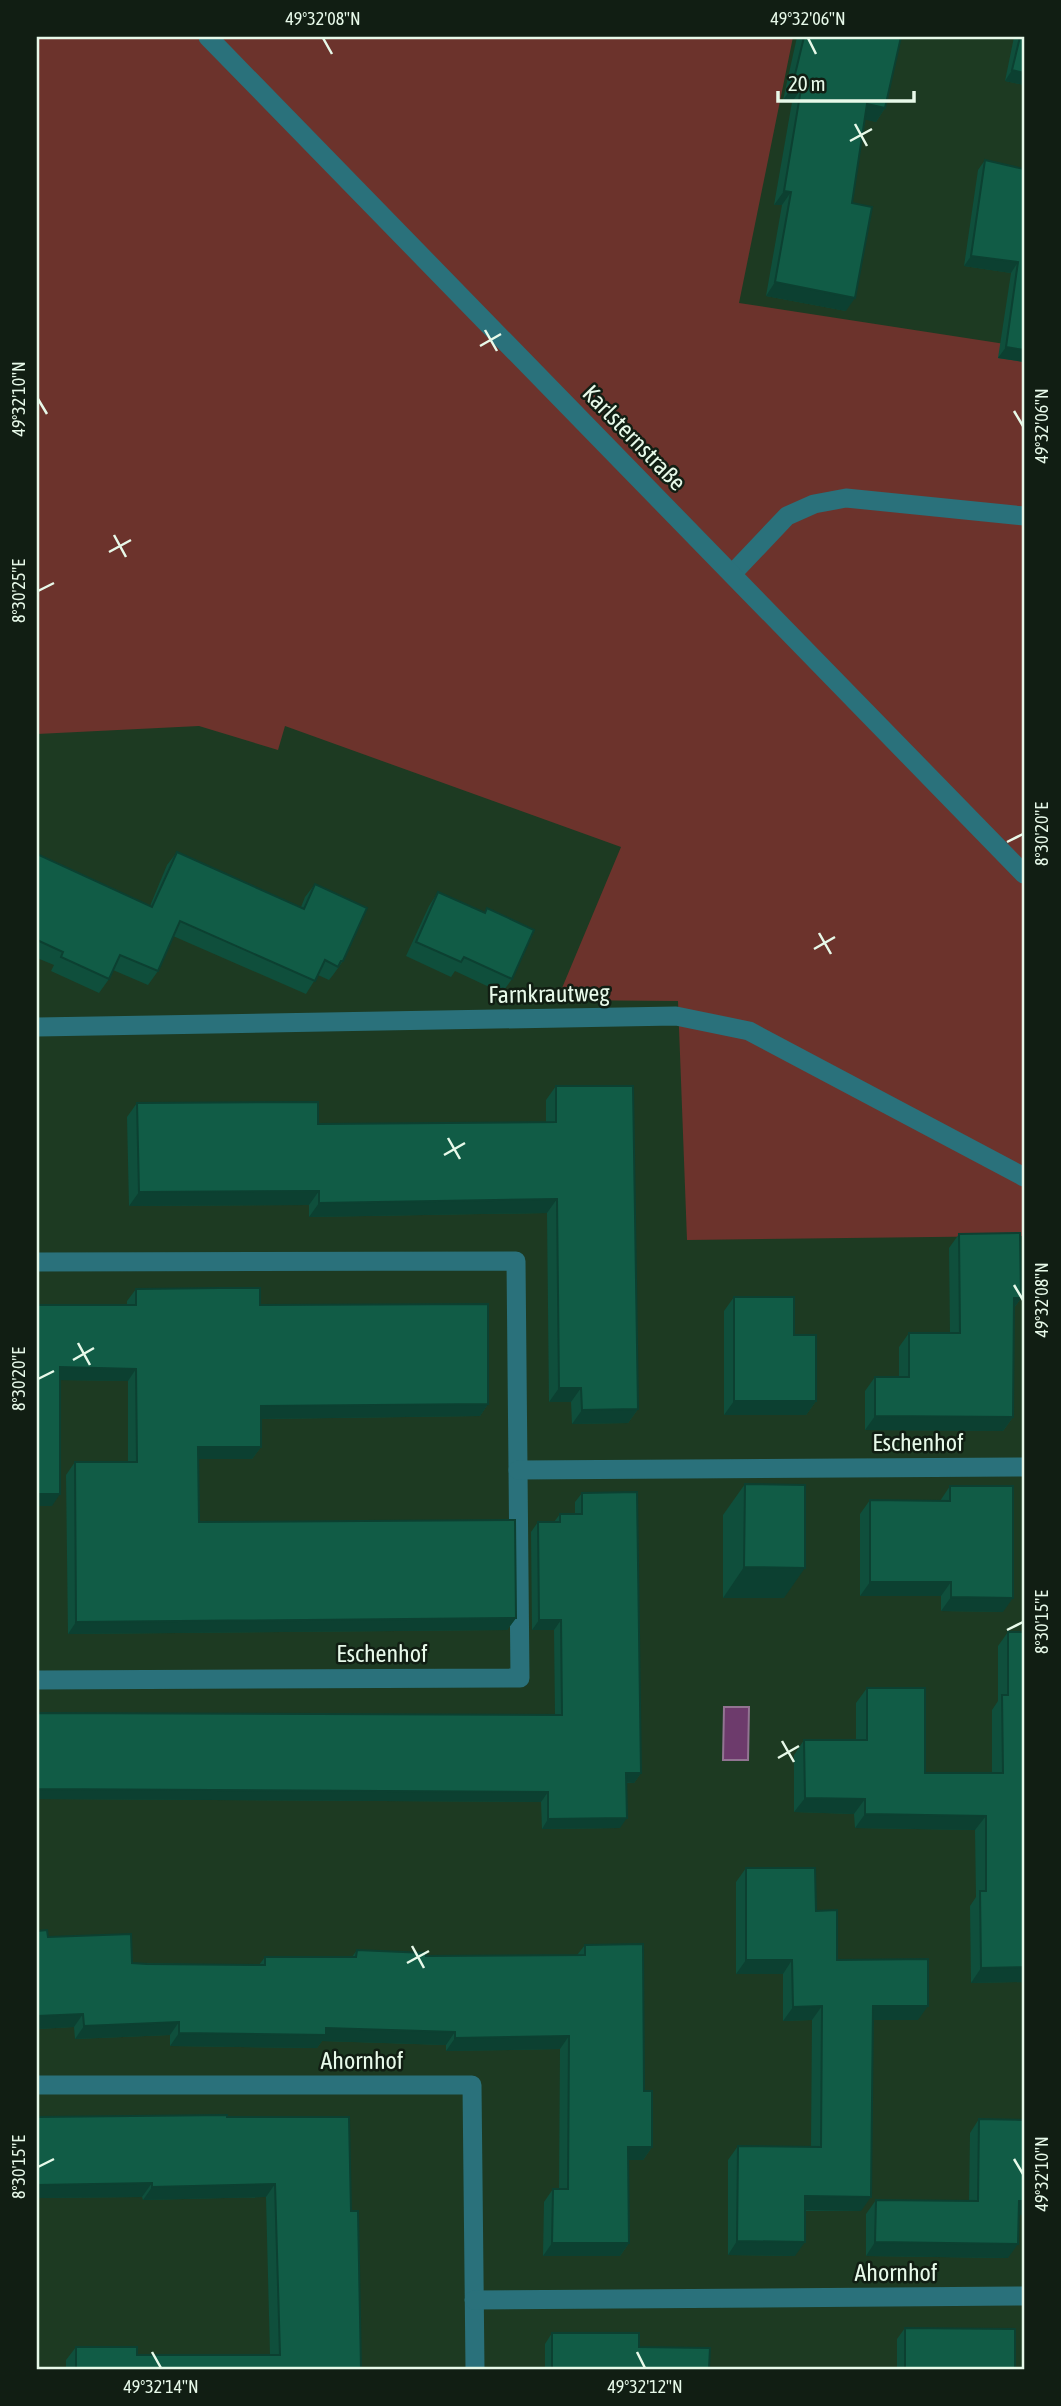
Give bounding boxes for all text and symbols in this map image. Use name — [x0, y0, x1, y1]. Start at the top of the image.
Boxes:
text: 49°32'08"N — [285, 8, 361, 29]
text: 49°32'06"N — [770, 8, 846, 29]
scale bar — [778, 60, 914, 104]
text: 20 m — [788, 71, 826, 95]
text: 49°32'10"N — [8, 361, 29, 437]
street label: Karlsternstraße — [577, 379, 691, 496]
text: 49°32'06"N — [1031, 388, 1052, 464]
text: 8°30'25"E — [8, 559, 29, 623]
text: 8°30'20"E — [1031, 802, 1052, 866]
street label: Farnkrautweg — [488, 979, 610, 1008]
text: 49°32'08"N — [1031, 1262, 1052, 1338]
text: 8°30'20"E — [8, 1347, 29, 1411]
street label: Eschenhof — [872, 1429, 964, 1456]
text: 8°30'15"E — [1031, 1590, 1052, 1654]
street label: Eschenhof — [336, 1640, 428, 1667]
street label: Ahornhof — [321, 2047, 404, 2074]
text: 8°30'15"E — [8, 2135, 29, 2199]
text: 49°32'10"N — [1031, 2136, 1052, 2212]
street label: Ahornhof — [855, 2259, 938, 2286]
text: 49°32'14"N — [123, 2376, 199, 2397]
text: 49°32'12"N — [607, 2376, 683, 2397]

